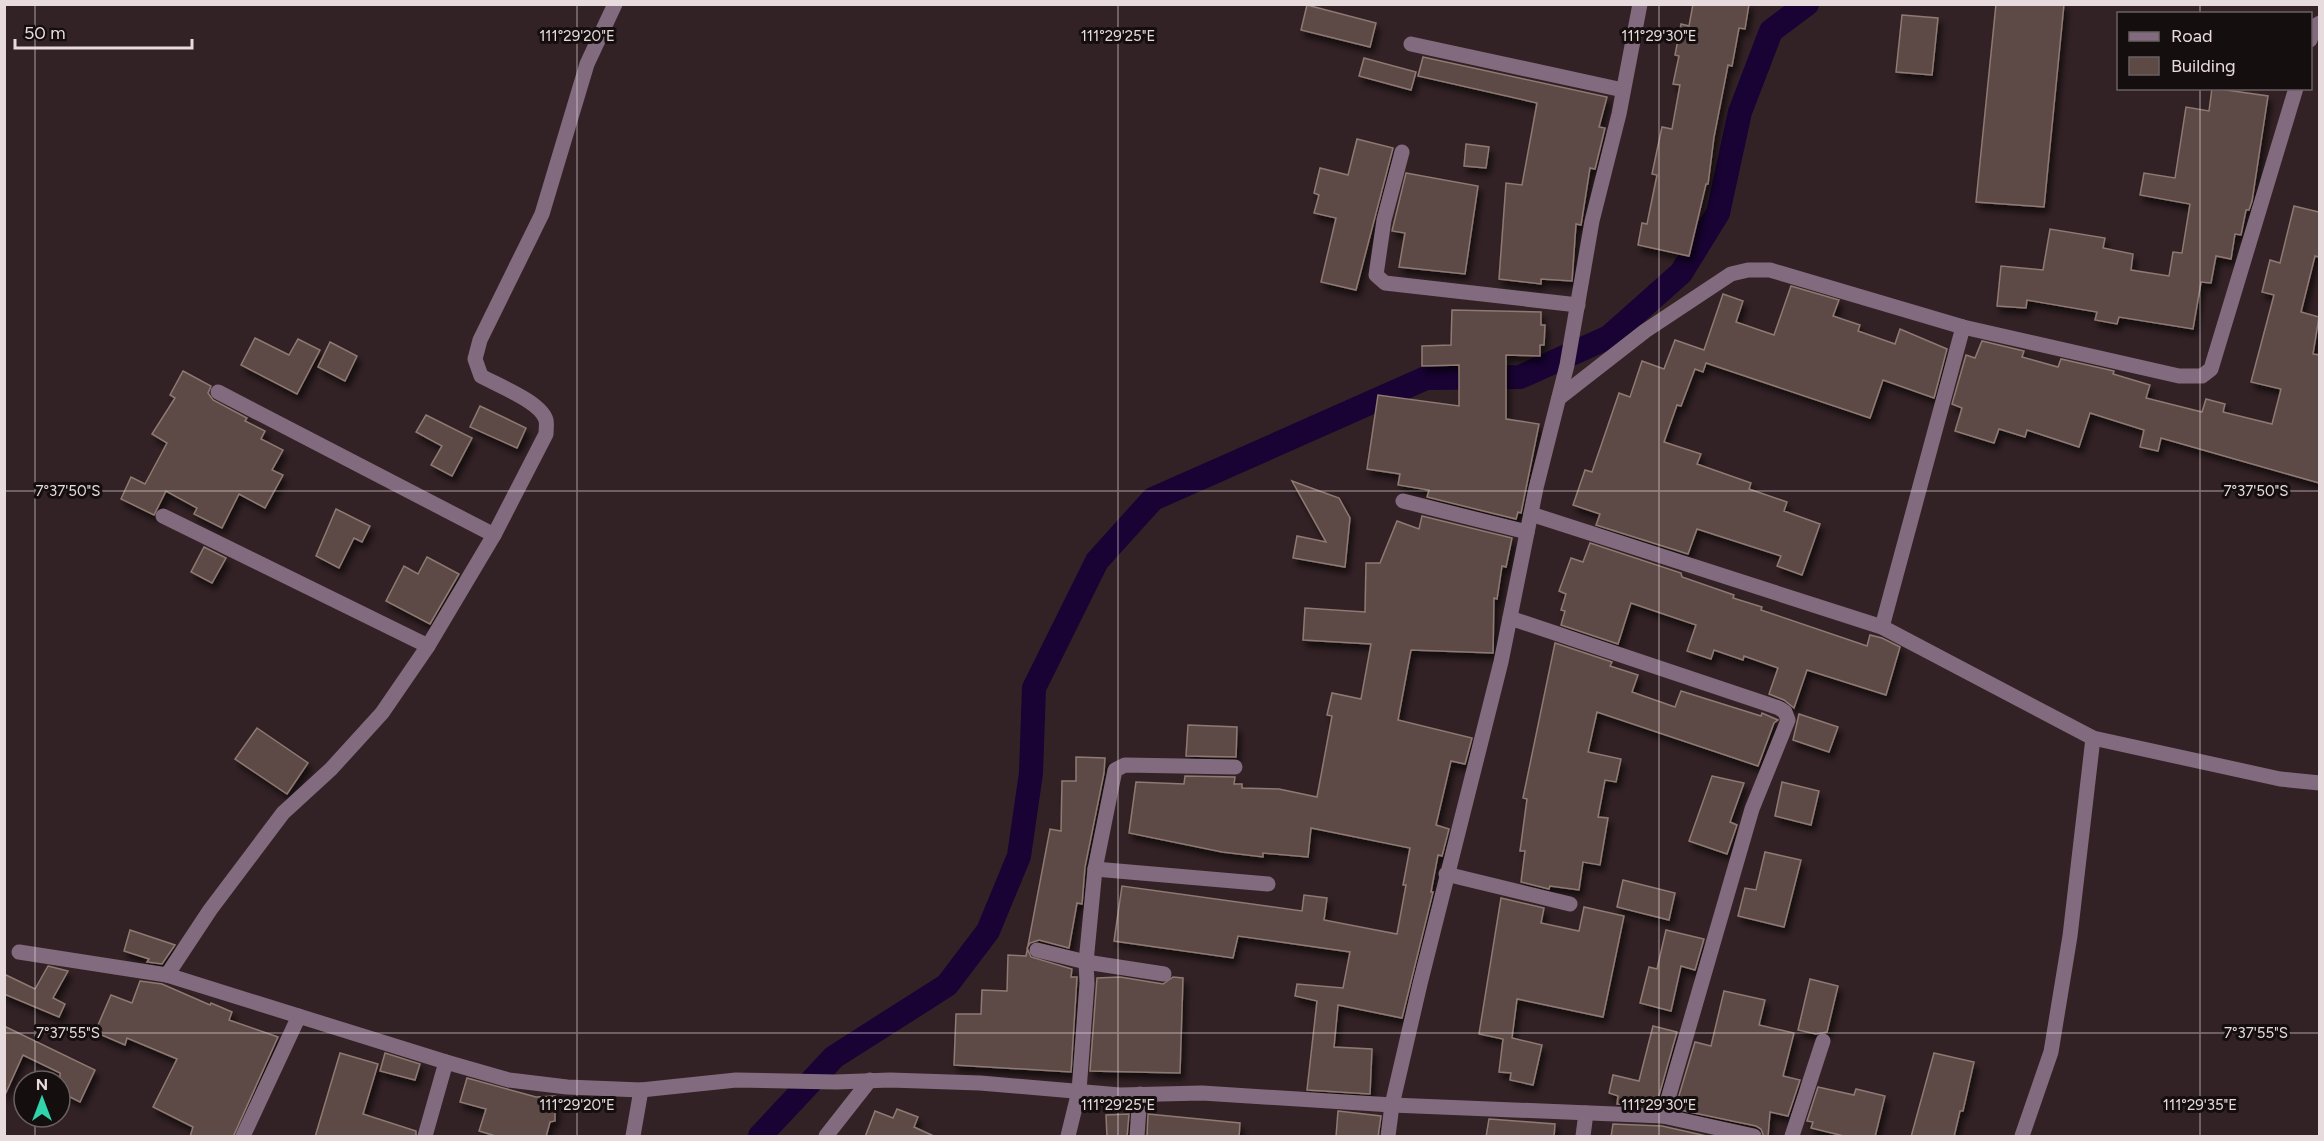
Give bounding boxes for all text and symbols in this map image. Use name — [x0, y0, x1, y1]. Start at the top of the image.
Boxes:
scale bar — [15, 12, 192, 50]
legend — [2117, 12, 2312, 90]
text: 50 m — [24, 22, 66, 44]
text: Road — [2171, 25, 2212, 47]
text: 111°29'20"E — [539, 27, 615, 45]
text: 111°29'25"E — [1081, 27, 1155, 45]
text: 111°29'30"E — [1621, 27, 1697, 45]
text: Building — [2171, 55, 2236, 77]
text: 7°37'50"S — [35, 482, 101, 500]
text: 7°37'50"S — [2223, 482, 2289, 500]
text: 7°37'55"S — [36, 1024, 100, 1042]
text: 7°37'55"S — [2224, 1024, 2288, 1042]
north arrow — [12, 1069, 72, 1129]
text: N — [36, 1075, 48, 1094]
text: 111°29'20"E — [539, 1096, 615, 1114]
text: 111°29'25"E — [1081, 1096, 1155, 1114]
text: 111°29'30"E — [1621, 1096, 1697, 1114]
text: 111°29'35"E — [2163, 1096, 2237, 1114]

